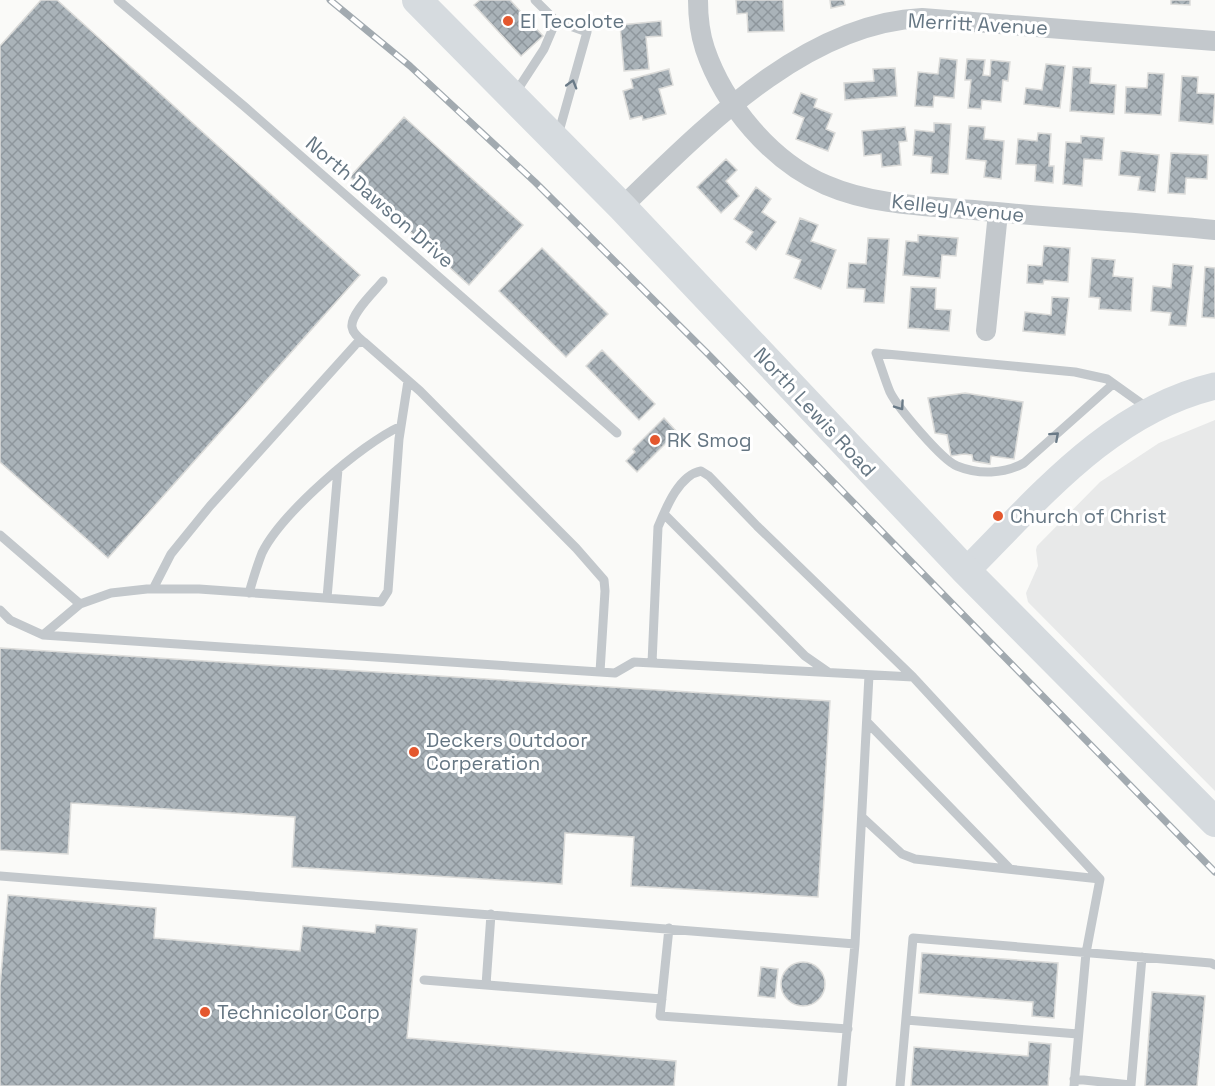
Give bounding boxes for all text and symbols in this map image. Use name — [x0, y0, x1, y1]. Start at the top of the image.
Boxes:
street label: Merritt Avenue — [907, 7, 1049, 41]
place label: El Tecolote — [520, 8, 624, 34]
marker: El Tecolote — [501, 14, 515, 28]
one-way arrow — [565, 79, 577, 90]
street label: North Dawson Drive — [300, 130, 460, 274]
street label: Kelley Avenue — [890, 188, 1026, 228]
street label: North Lewis Road — [748, 342, 882, 482]
one-way arrow — [893, 400, 904, 411]
place label: RK Smog — [667, 427, 752, 453]
one-way arrow — [1048, 432, 1059, 443]
marker: RK Smog — [648, 433, 662, 447]
place label: Church of Christ — [1010, 503, 1167, 529]
marker: Church of Christ — [991, 509, 1005, 523]
place label: Deckers Outdoor Corperation — [426, 727, 588, 776]
marker: Deckers Outdoor Corperation — [407, 745, 421, 759]
place label: Technicolor Corp — [217, 999, 380, 1025]
marker: Technicolor Corp — [198, 1005, 212, 1019]

